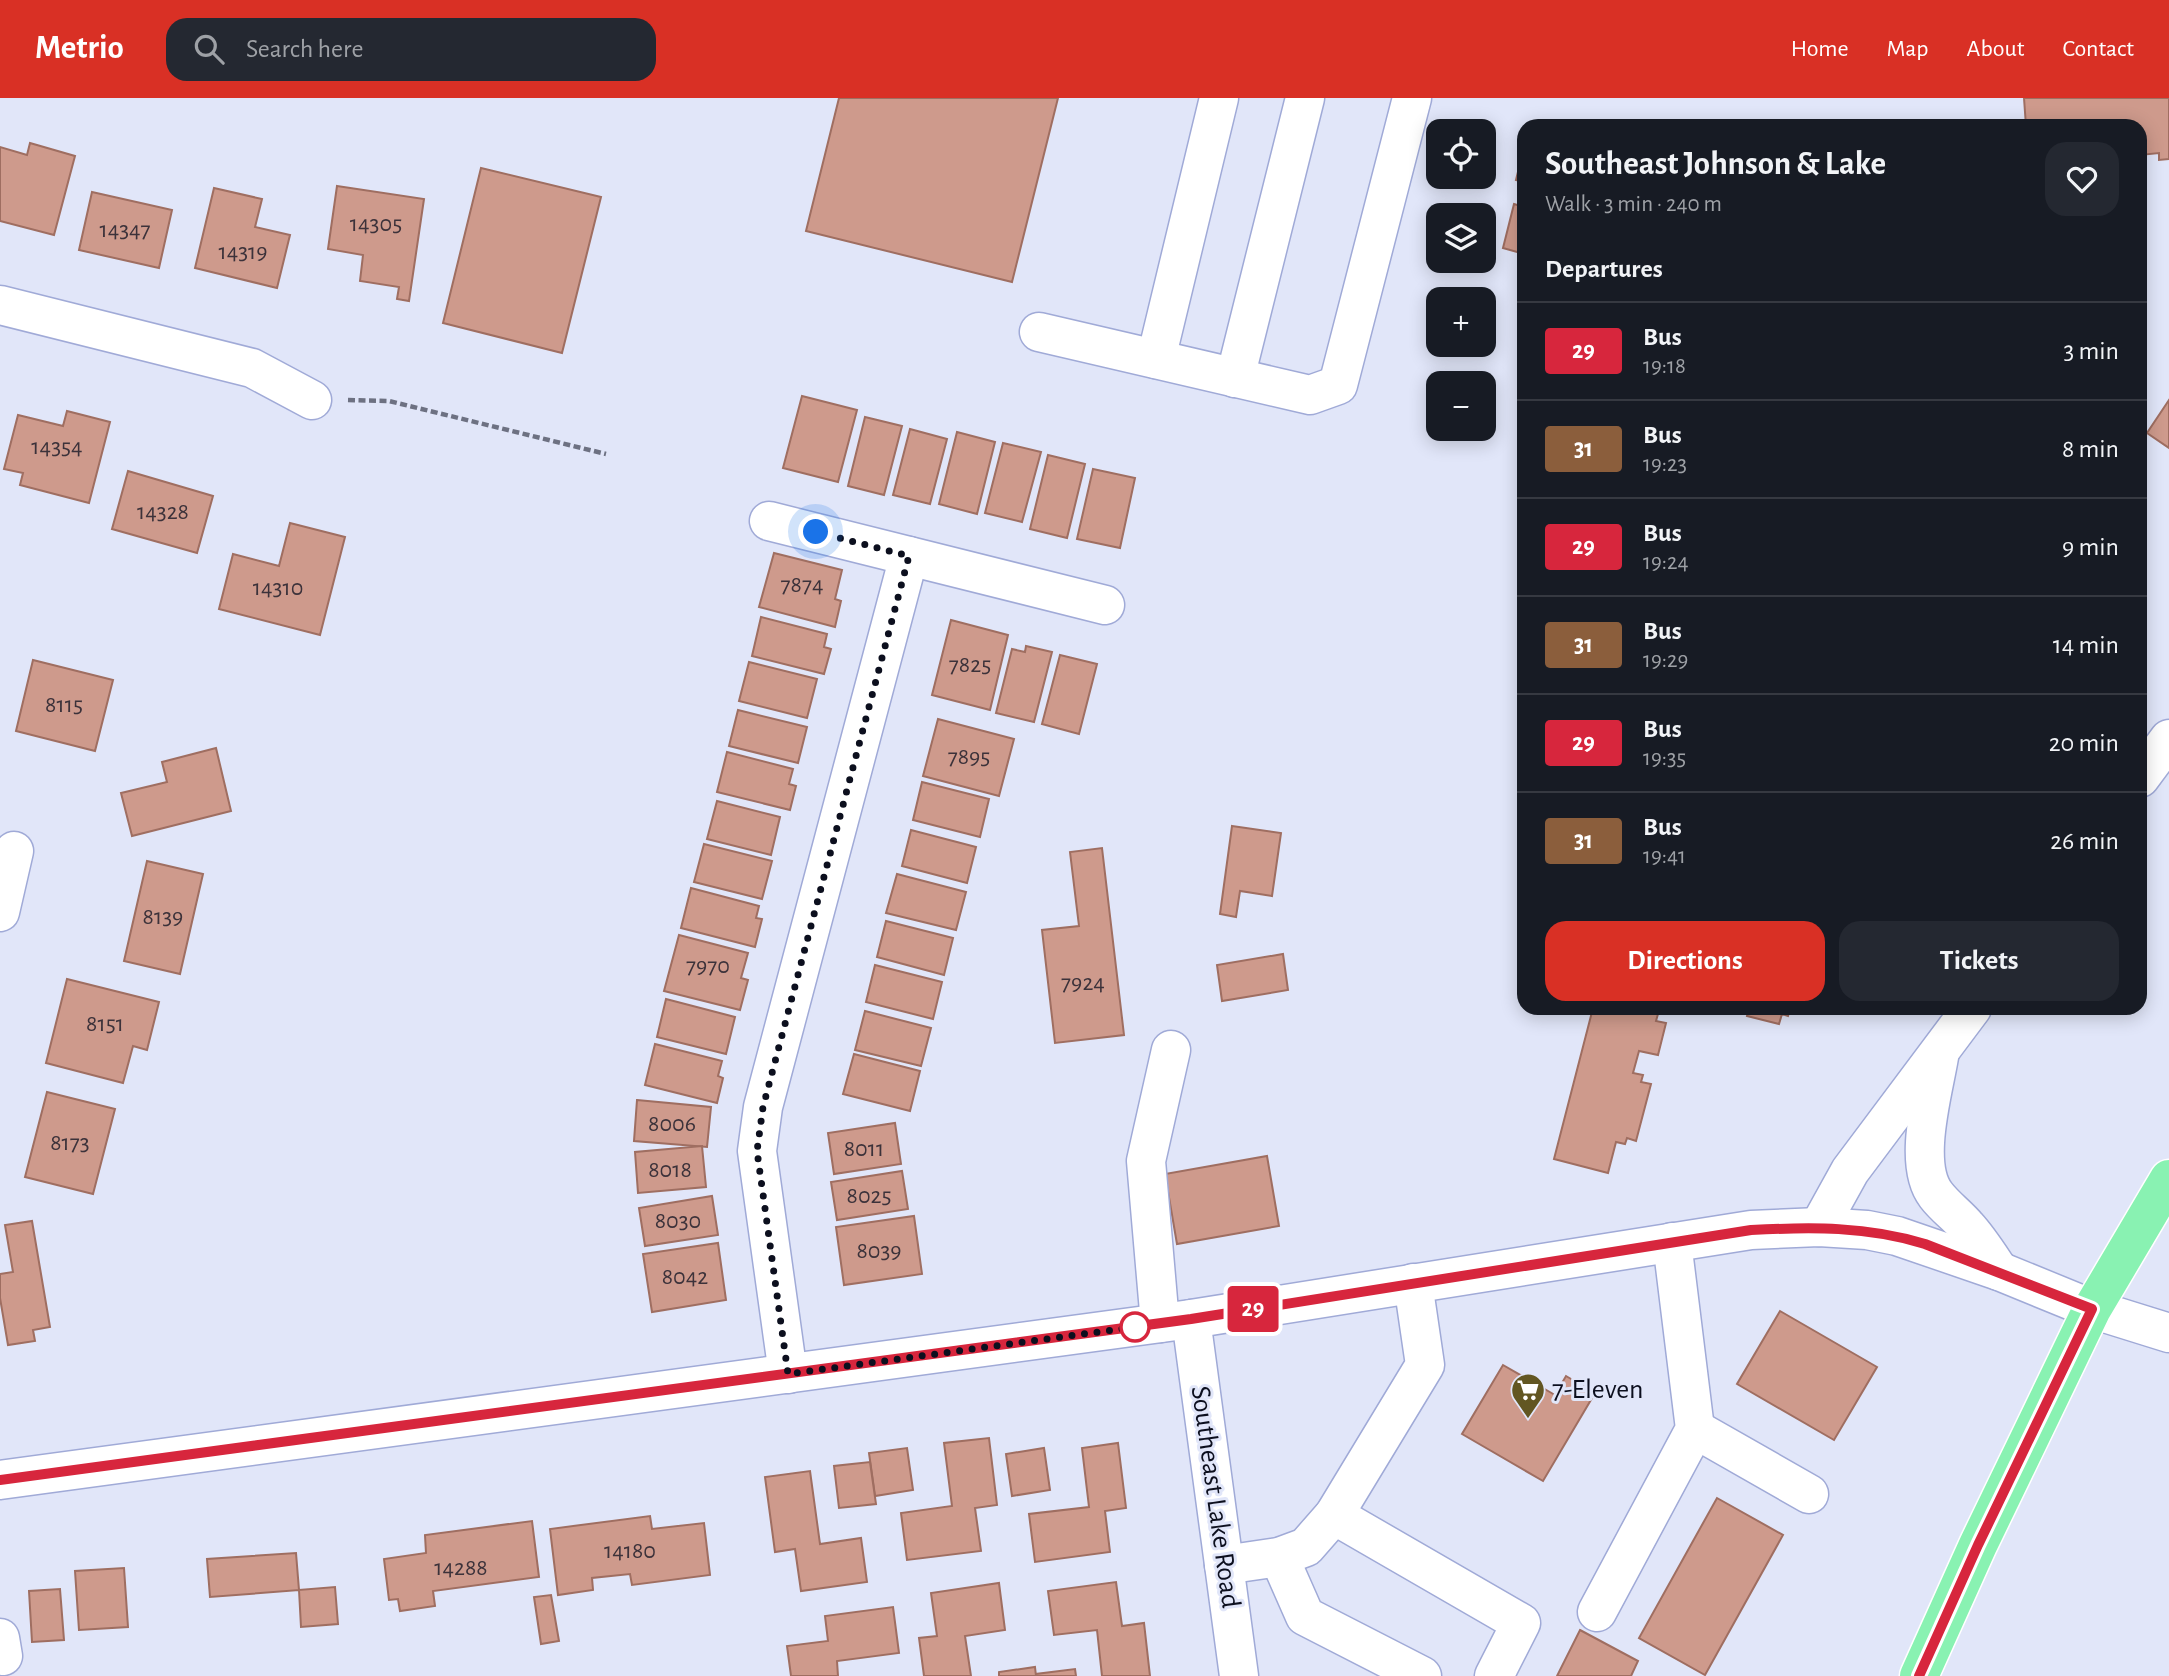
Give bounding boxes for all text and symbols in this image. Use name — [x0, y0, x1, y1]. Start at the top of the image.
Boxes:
search box — [166, 18, 656, 81]
icon: search — [190, 30, 228, 68]
text: Metrio — [35, 32, 124, 65]
text: Search here — [246, 36, 363, 62]
text: Home — [1791, 37, 1849, 61]
text: Map — [1887, 37, 1929, 61]
text: About — [1967, 37, 2024, 61]
text: Contact — [2062, 37, 2134, 61]
map controls — [1426, 119, 1496, 441]
button: locate — [1426, 119, 1496, 189]
button: heart — [2045, 142, 2119, 216]
text: Southeast Johnson & Lake — [1545, 148, 1886, 181]
text: Walk · 3 min · 240 m — [1545, 193, 1722, 216]
button: layers — [1426, 203, 1496, 273]
house number: 14305 — [350, 212, 402, 236]
house number: 14347 — [99, 218, 151, 242]
house number: 14319 — [218, 240, 268, 264]
text: Departures — [1545, 256, 1663, 282]
button: + — [1426, 287, 1496, 357]
text: Bus — [1643, 324, 1682, 350]
text: 3 min — [2063, 338, 2119, 364]
text: 29 — [1572, 339, 1595, 363]
text: 19:18 — [1643, 355, 1686, 378]
button: − — [1426, 371, 1496, 441]
text: Bus — [1643, 422, 1682, 448]
house number: 14354 — [31, 435, 83, 459]
text: 8 min — [2062, 436, 2119, 462]
text: 31 — [1574, 437, 1593, 461]
text: 19:23 — [1643, 453, 1687, 476]
house number: 14328 — [137, 500, 189, 524]
your location — [798, 514, 833, 549]
text: Bus — [1643, 520, 1682, 546]
text: 9 min — [2062, 534, 2119, 560]
text: 29 — [1572, 535, 1595, 559]
text: 19:24 — [1643, 551, 1689, 574]
house number: 7874 — [781, 573, 823, 597]
house number: 14310 — [253, 576, 303, 600]
text: Bus — [1643, 618, 1682, 644]
text: 14 min — [2053, 632, 2119, 658]
text: 31 — [1574, 633, 1593, 657]
text: 19:29 — [1643, 649, 1688, 672]
house number: 7825 — [949, 653, 991, 677]
house number: 8115 — [45, 693, 83, 717]
text: Bus — [1643, 716, 1682, 742]
text: 20 min — [2049, 730, 2119, 756]
text: 29 — [1572, 731, 1595, 755]
house number: 7895 — [948, 745, 990, 769]
text: 19:35 — [1643, 747, 1686, 770]
text: Bus — [1643, 814, 1682, 840]
text: 26 min — [2050, 828, 2119, 854]
text: 31 — [1574, 829, 1593, 853]
text: 19:41 — [1643, 845, 1686, 868]
house number: 8139 — [143, 905, 183, 929]
button: Directions — [1545, 921, 1825, 1001]
button: Tickets — [1839, 921, 2119, 1001]
house number: 7970 — [686, 954, 730, 978]
house number: 7924 — [1061, 971, 1105, 995]
house number: 8151 — [86, 1012, 124, 1036]
house number: 8006 — [648, 1112, 696, 1136]
house number: 8173 — [50, 1131, 90, 1155]
house number: 8011 — [844, 1137, 884, 1161]
house number: 8018 — [648, 1158, 692, 1182]
house number: 8025 — [847, 1184, 892, 1208]
house number: 8030 — [655, 1209, 701, 1233]
house number: 8039 — [856, 1239, 902, 1263]
house number: 8042 — [662, 1265, 708, 1289]
line badge: 29 — [1222, 1286, 1284, 1332]
text: 29 — [1242, 1297, 1264, 1321]
unlabelled marker — [1120, 1312, 1150, 1342]
supermarket icon: 7-Eleven — [1509, 1371, 1547, 1420]
place label: 7-Eleven — [1552, 1376, 1644, 1404]
street label: Southeast Lake Road — [1186, 1384, 1244, 1610]
house number: 14180 — [604, 1539, 656, 1563]
house number: 14288 — [434, 1556, 488, 1580]

